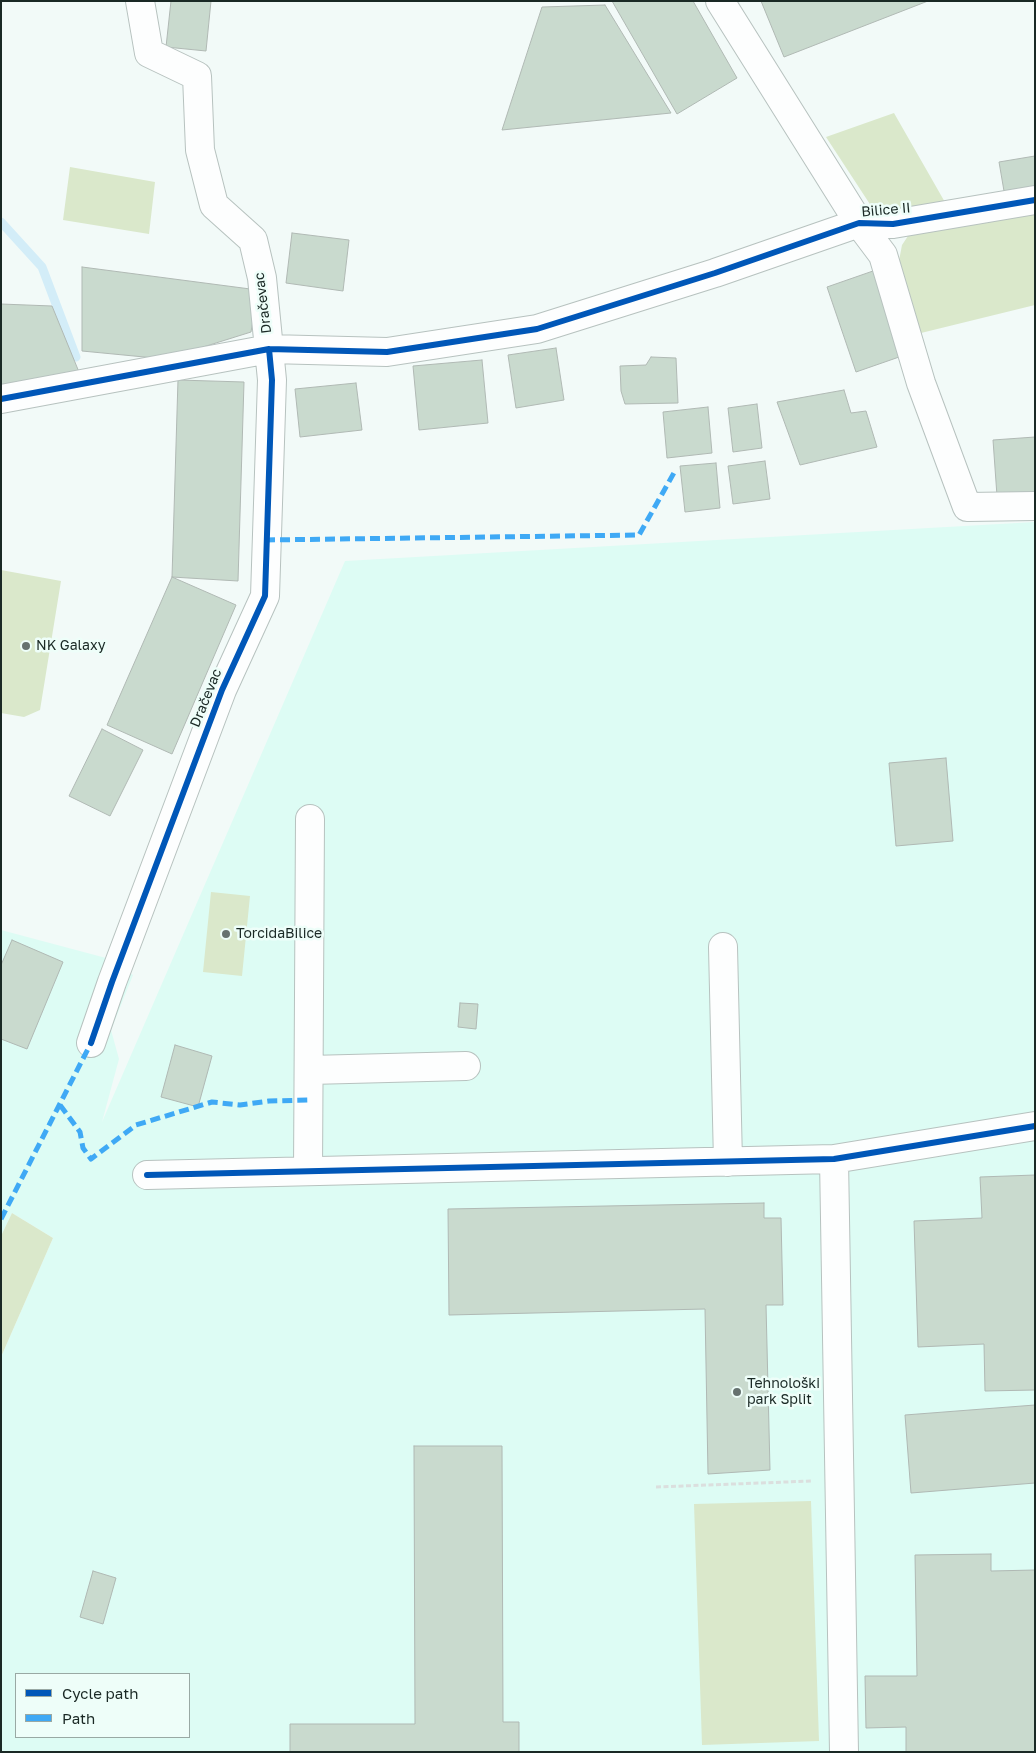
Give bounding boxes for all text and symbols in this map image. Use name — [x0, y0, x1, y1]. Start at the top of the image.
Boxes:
street label: Bilice II — [861, 199, 911, 221]
street label: Dračevac — [251, 271, 275, 335]
place label: NK Galaxy — [36, 638, 106, 654]
marker: NK Galaxy — [20, 640, 32, 652]
street label: Dračevac — [187, 666, 225, 730]
place label: TorcidaBilice — [236, 926, 322, 942]
marker: TorcidaBilice — [220, 928, 232, 940]
place label: Tehnološki park Split — [747, 1376, 820, 1408]
marker: Tehnološki park Split — [731, 1386, 743, 1398]
legend — [15, 1673, 190, 1738]
text: Cycle path — [62, 1684, 138, 1702]
text: Path — [62, 1709, 95, 1727]

